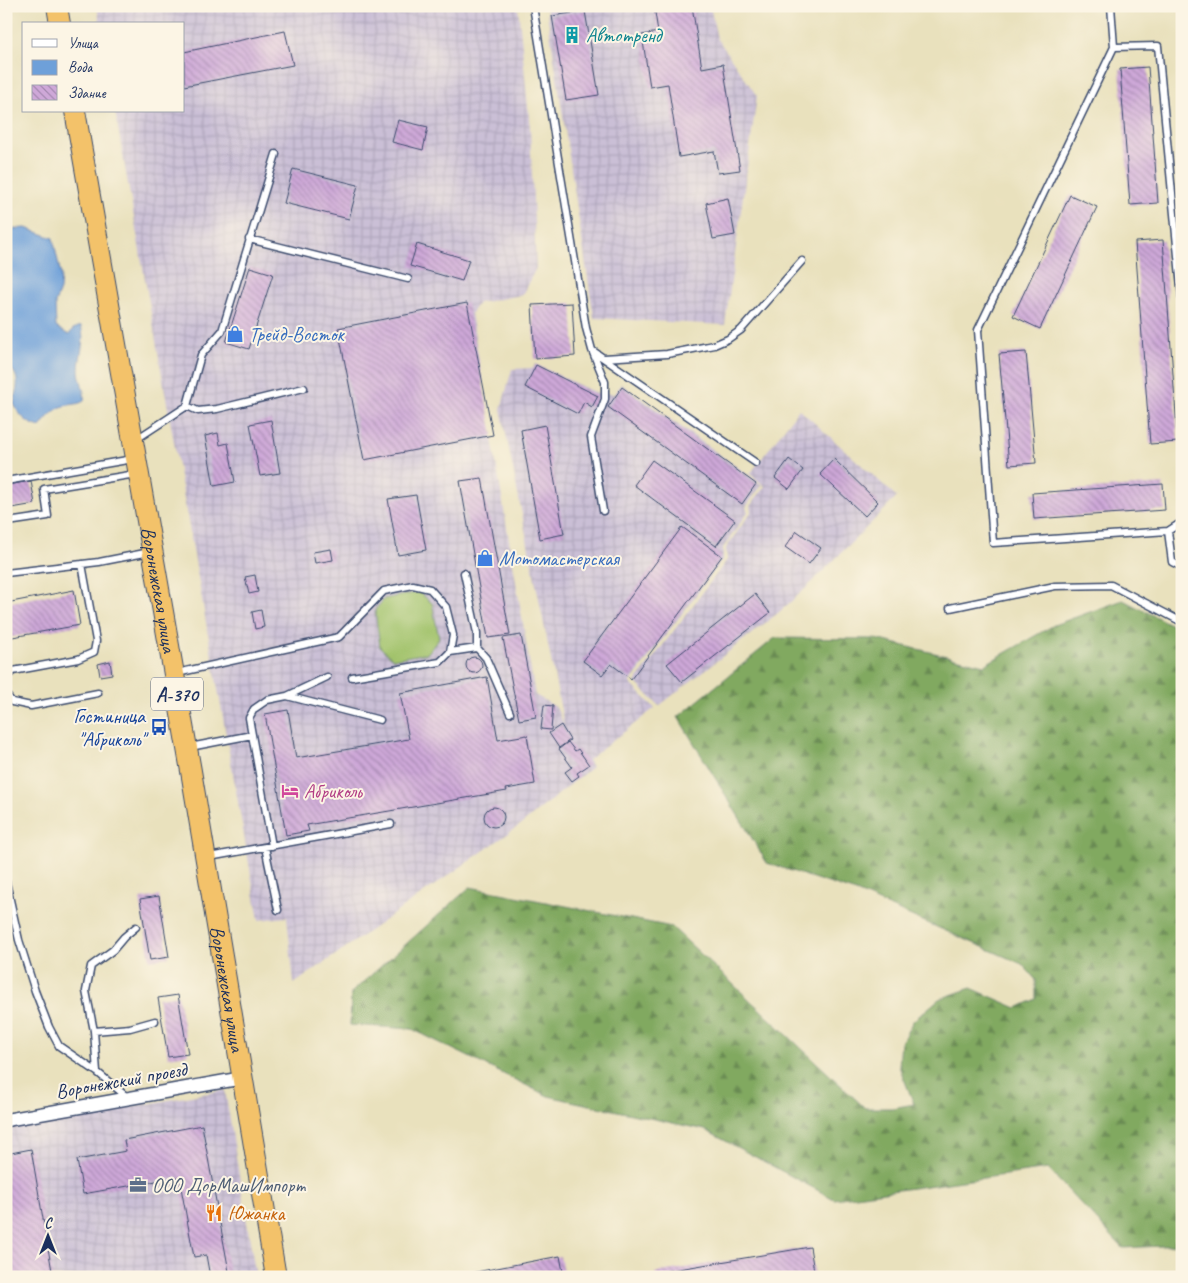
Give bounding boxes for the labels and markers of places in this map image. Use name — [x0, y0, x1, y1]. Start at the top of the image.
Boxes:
place label: Автотренд — [586, 23, 664, 48]
building icon: Автотренд — [562, 25, 582, 45]
place label: Трейд-Восток — [249, 322, 345, 347]
shop icon: Трейд-Восток — [225, 324, 245, 344]
place label: Мотомастерская — [499, 546, 621, 571]
shop icon: Мотомастерская — [475, 548, 495, 568]
place label: Гостиница "Абриколь" — [74, 704, 149, 752]
bus stop icon: Гостиница "Абриколь" — [149, 717, 169, 737]
place label: Абриколь — [304, 779, 363, 804]
hotel icon: Абриколь — [280, 781, 300, 801]
place label: ООО ДорМашИмпорт — [152, 1173, 306, 1198]
office icon: ООО ДорМашИмпорт — [128, 1175, 148, 1195]
place label: Южанка — [228, 1201, 287, 1226]
restaurant icon: Южанка — [204, 1203, 224, 1223]

